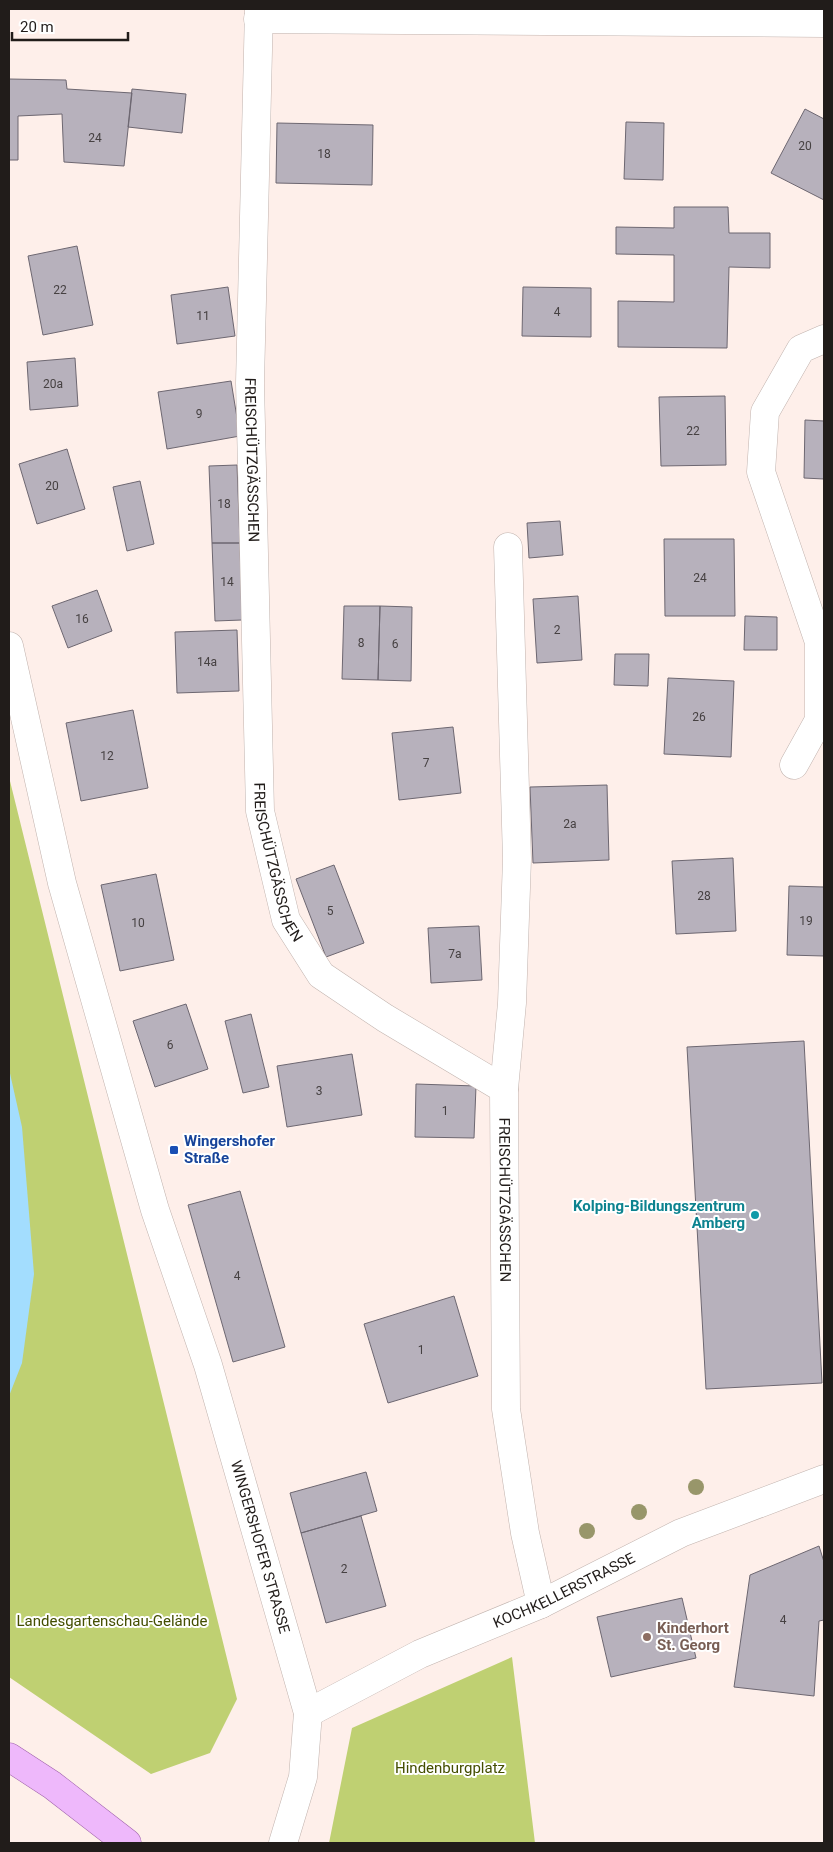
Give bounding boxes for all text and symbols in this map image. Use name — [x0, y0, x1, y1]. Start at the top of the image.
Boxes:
scale bar — [12, 10, 129, 42]
text: 20 m — [20, 18, 54, 36]
house number: 24 — [88, 131, 102, 145]
house number: 20 — [798, 139, 812, 153]
house number: 18 — [317, 147, 331, 161]
house number: 22 — [53, 283, 67, 297]
house number: 4 — [554, 305, 561, 319]
house number: 11 — [196, 309, 210, 323]
house number: 20a — [43, 377, 63, 391]
street label: FREISCHÜTZGÄSSCHEN — [241, 377, 263, 542]
house number: 9 — [196, 407, 202, 421]
house number: 22 — [686, 424, 700, 438]
house number: 20 — [45, 479, 59, 493]
house number: 18 — [217, 497, 231, 511]
house number: 24 — [693, 571, 707, 585]
house number: 14 — [220, 575, 234, 589]
house number: 16 — [75, 612, 89, 626]
house number: 2 — [554, 623, 561, 637]
house number: 8 — [358, 636, 365, 650]
house number: 6 — [392, 637, 399, 651]
house number: 14a — [197, 655, 217, 669]
house number: 26 — [692, 710, 706, 724]
house number: 12 — [100, 749, 114, 763]
house number: 7 — [423, 756, 430, 770]
street label: FREISCHÜTZGÄSSCHEN — [250, 782, 306, 945]
house number: 2a — [563, 817, 577, 831]
house number: 28 — [697, 889, 711, 903]
house number: 5 — [327, 904, 334, 918]
house number: 19 — [799, 914, 813, 928]
house number: 10 — [131, 916, 145, 930]
house number: 7a — [448, 947, 462, 961]
house number: 6 — [167, 1038, 174, 1052]
house number: 3 — [316, 1084, 322, 1098]
house number: 1 — [442, 1104, 448, 1118]
street label: FREISCHÜTZGÄSSCHEN — [495, 1118, 514, 1282]
place label: Wingershofer Straße — [184, 1132, 276, 1167]
marker: Wingershofer Straße — [168, 1144, 180, 1156]
place label: Kolping-Bildungszentrum Amberg — [573, 1197, 745, 1232]
marker: Kolping-Bildungszentrum Amberg — [749, 1209, 761, 1221]
house number: 4 — [234, 1269, 241, 1283]
house number: 1 — [418, 1343, 424, 1357]
street label: WINGERSHOFER STRASSE — [227, 1458, 294, 1636]
street label: KOCHKELLERSTRASSE — [490, 1549, 638, 1632]
house number: 2 — [341, 1562, 348, 1576]
park label: Landesgartenschau-Gelände — [17, 1612, 208, 1630]
house number: 4 — [780, 1613, 787, 1627]
place label: Kinderhort St. Georg — [657, 1619, 729, 1654]
marker: Kinderhort St. Georg — [641, 1631, 653, 1643]
park label: Hindenburgplatz — [395, 1759, 505, 1777]

